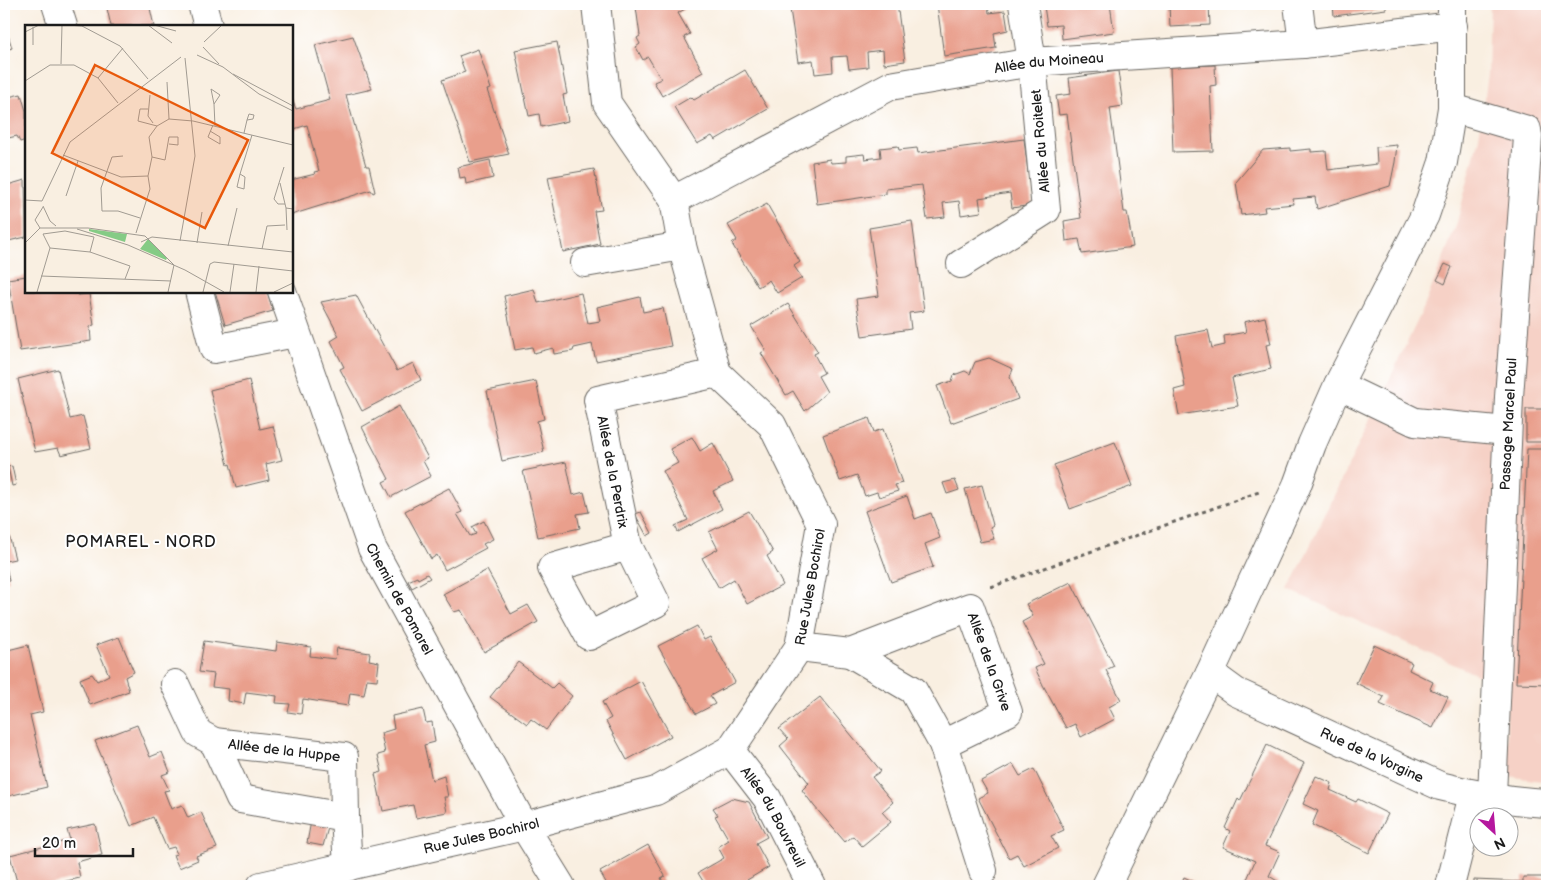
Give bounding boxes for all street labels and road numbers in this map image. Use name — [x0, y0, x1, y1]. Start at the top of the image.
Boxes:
street label: Allée du Moineau — [993, 49, 1104, 77]
street label: Allée du Roitelet — [1027, 88, 1053, 193]
street label: Passage Marcel Paul — [1497, 357, 1520, 491]
street label: Allée de la Perdrix — [593, 414, 632, 530]
street label: Rue Jules Bochirol — [791, 527, 829, 647]
street label: Chemin de Pomarel — [362, 540, 437, 658]
street label: Allée de la Grive — [964, 610, 1015, 713]
street label: Rue de la Vorgine — [1317, 724, 1426, 786]
street label: Allée de la Huppe — [227, 736, 341, 766]
street label: Allée du Bouvreuil — [737, 763, 809, 870]
street label: Rue Jules Bochirol — [422, 814, 541, 858]

